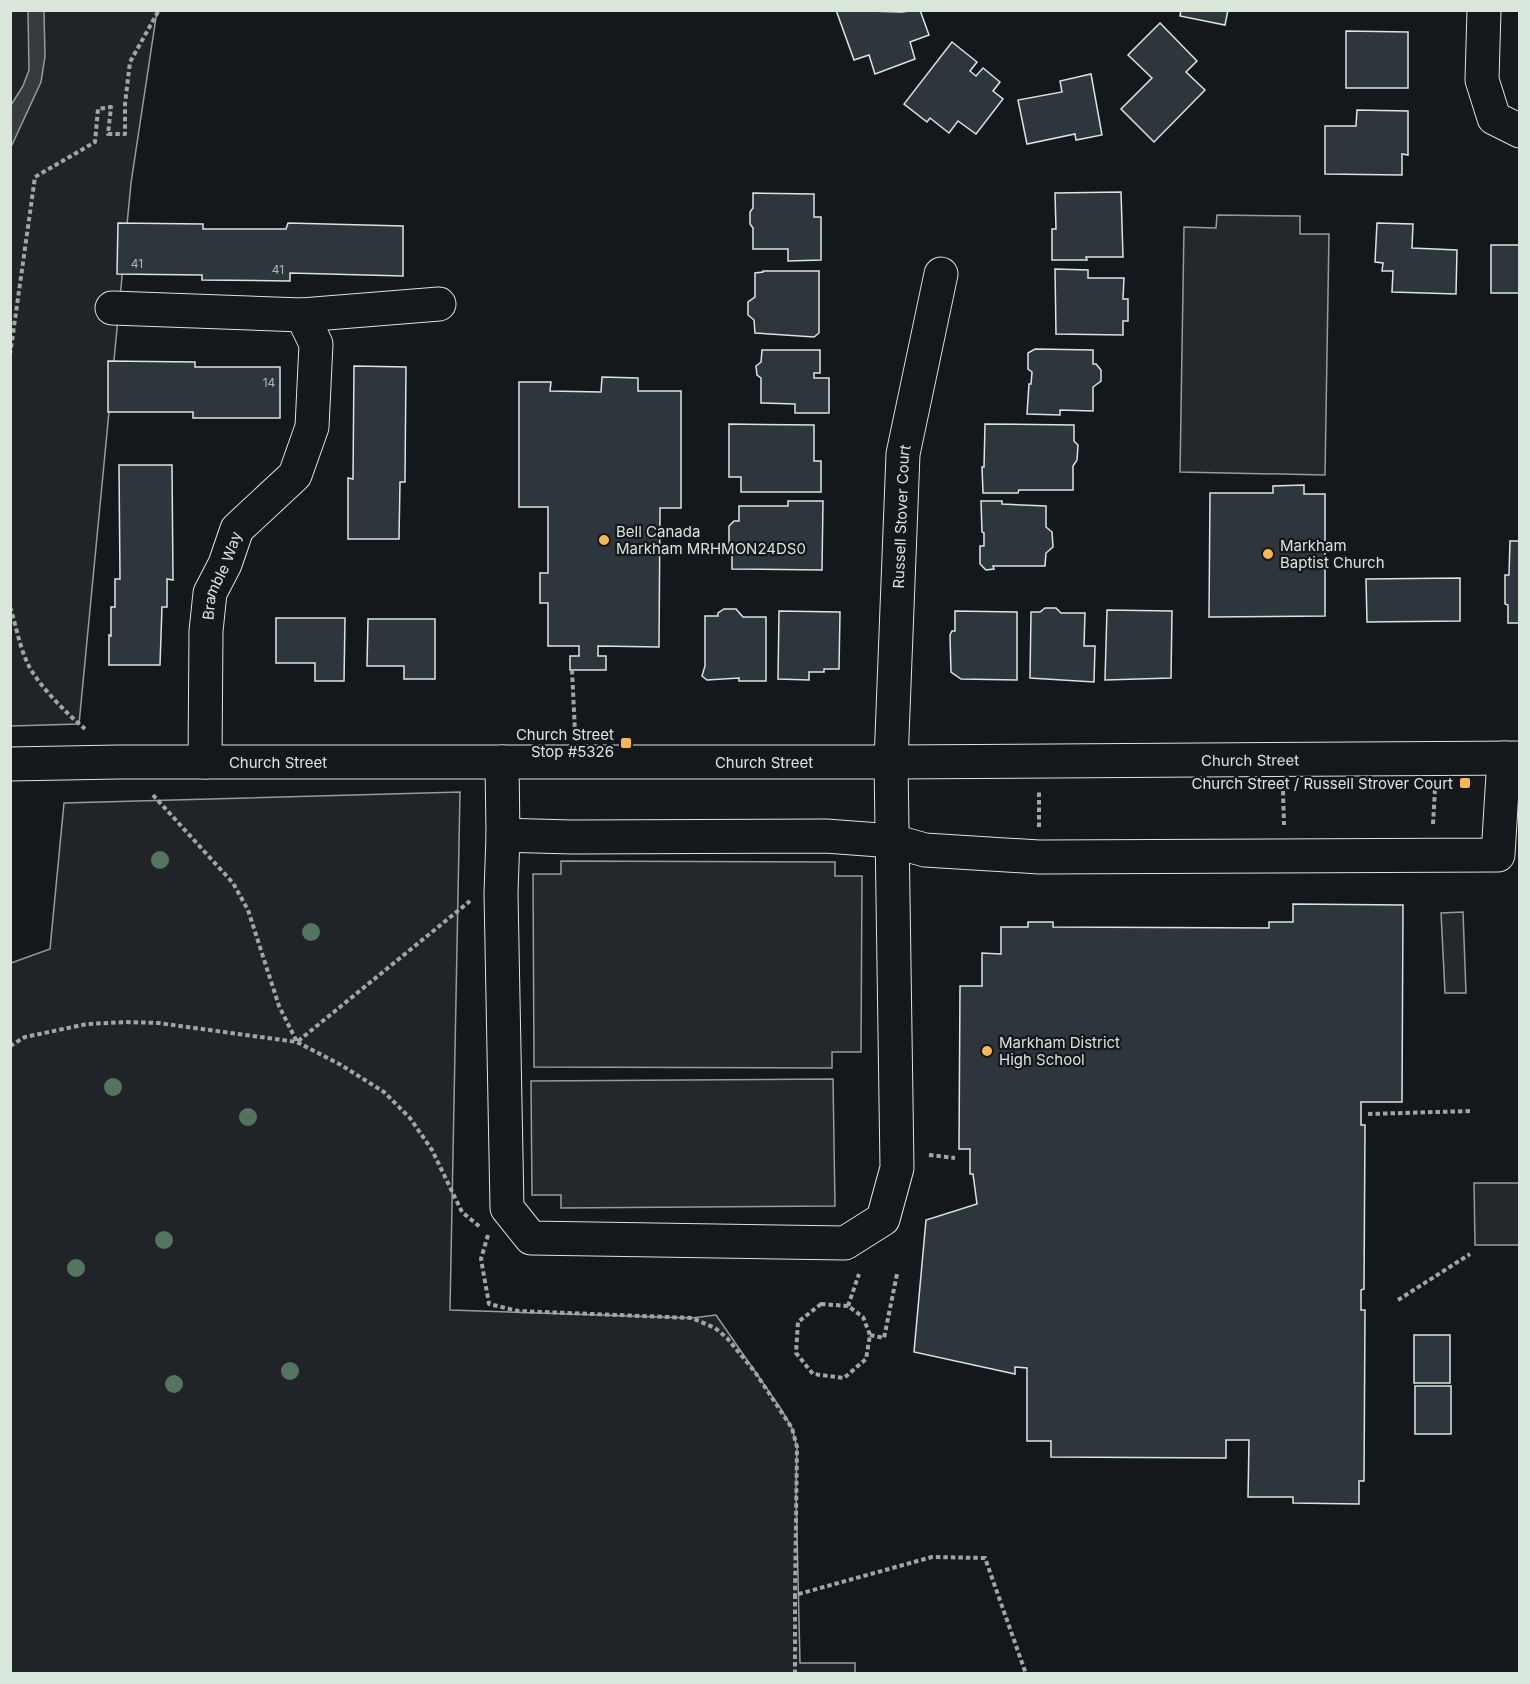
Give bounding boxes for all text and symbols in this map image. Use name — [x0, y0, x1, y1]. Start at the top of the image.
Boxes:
house number: 41 — [131, 256, 143, 271]
house number: 41 — [272, 262, 284, 277]
house number: 14 — [263, 375, 276, 390]
street label: Russell Stover Court — [888, 443, 914, 589]
place label: Bell Canada Markham MRHMON24DS0 — [616, 522, 806, 558]
street label: Bramble Way — [198, 528, 245, 621]
marker: Bell Canada Markham MRHMON24DS0 — [597, 533, 611, 547]
place label: Markham Baptist Church — [1280, 536, 1385, 572]
marker: Markham Baptist Church — [1261, 547, 1275, 561]
place label: Church Street Stop #5326 — [516, 725, 614, 761]
marker: Church Street Stop #5326 — [619, 736, 633, 750]
street label: Church Street — [1201, 750, 1299, 770]
street label: Church Street — [229, 753, 327, 772]
street label: Church Street — [715, 753, 813, 772]
place label: Church Street / Russell Strover Court — [1192, 774, 1453, 793]
marker: Church Street / Russell Strover Court — [1458, 776, 1472, 790]
place label: Markham District High School — [999, 1033, 1120, 1069]
marker: Markham District High School — [980, 1044, 994, 1058]

